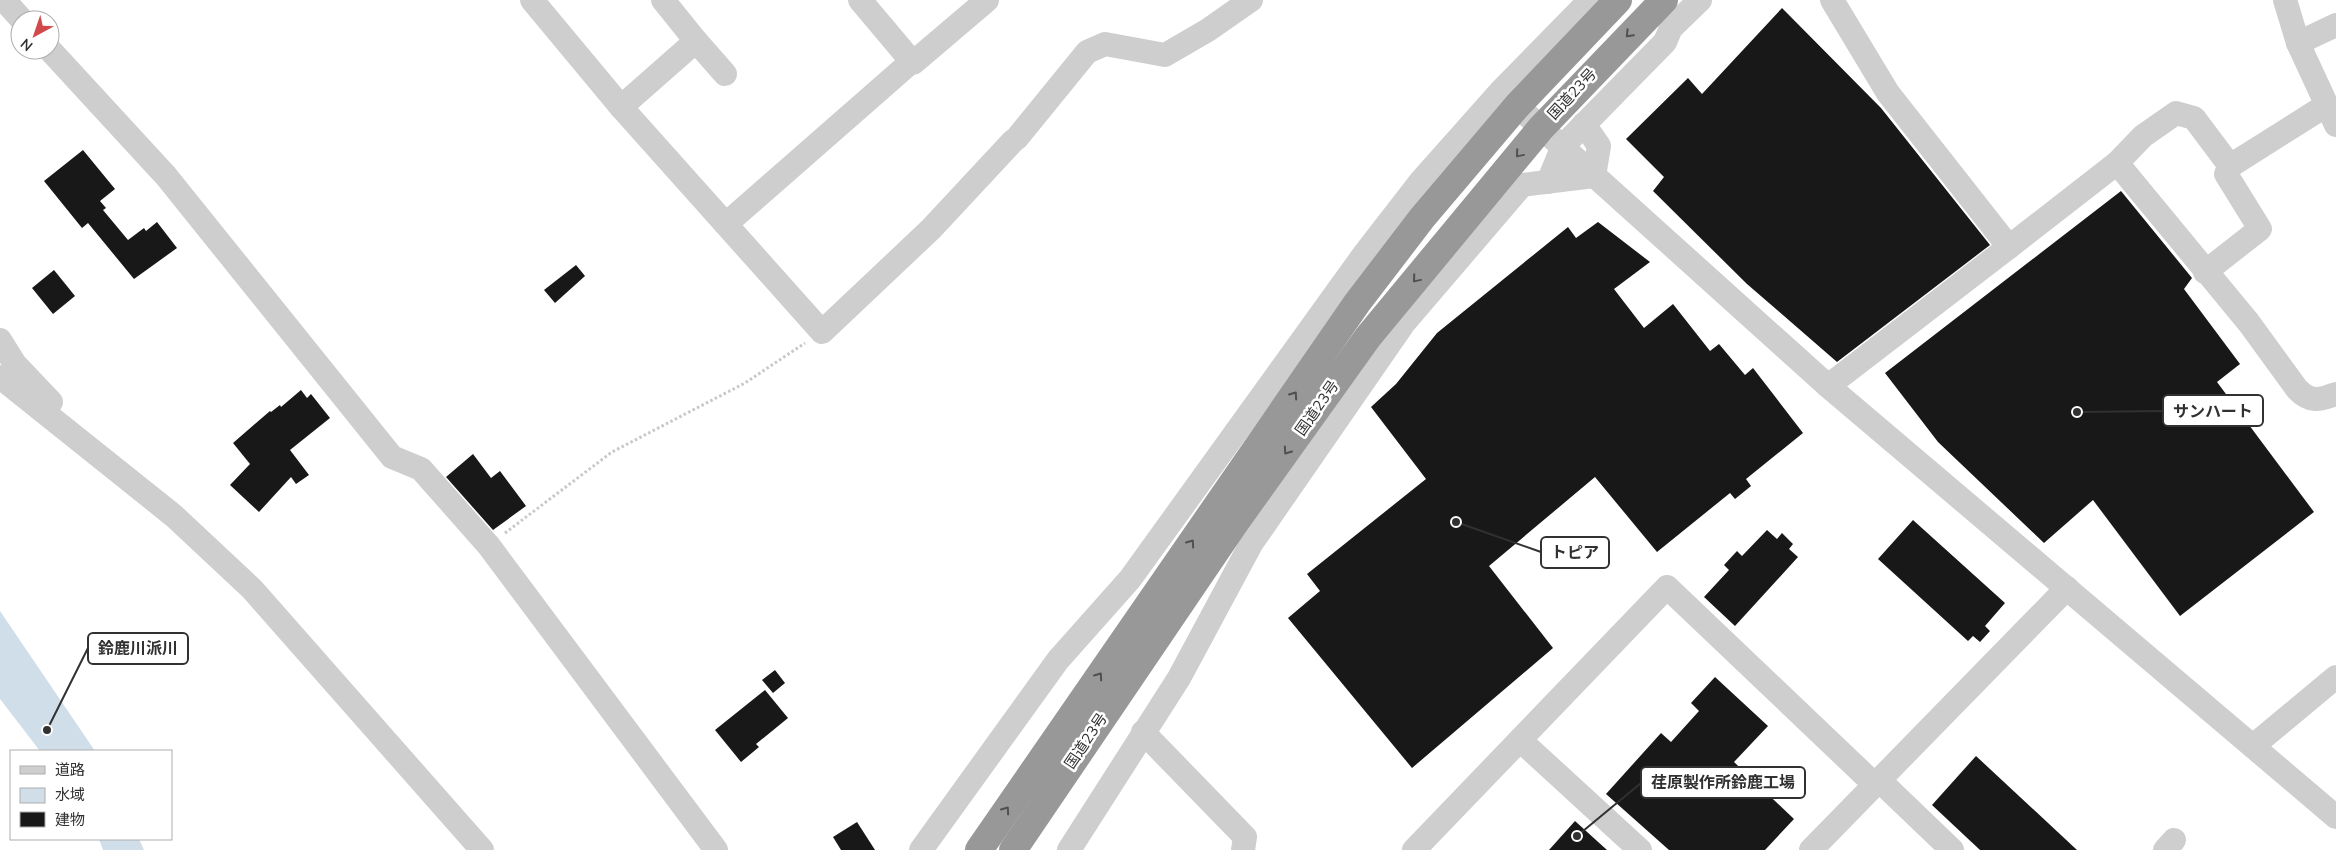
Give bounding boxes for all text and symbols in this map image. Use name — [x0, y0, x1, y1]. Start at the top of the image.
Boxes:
north arrow — [10, 10, 60, 60]
one-way arrow — [1626, 28, 1635, 37]
text: N — [17, 34, 37, 55]
street label: 国道23号 — [1543, 64, 1601, 124]
one-way arrow — [1517, 148, 1525, 157]
one-way arrow — [1413, 273, 1421, 282]
street label: 国道23号 — [1291, 376, 1343, 440]
one-way arrow — [1288, 391, 1297, 401]
callout: サンハート — [2163, 395, 2263, 426]
text: サンハート — [2173, 401, 2253, 423]
one-way arrow — [1284, 445, 1293, 455]
callout: トピア — [1541, 537, 1609, 568]
one-way arrow — [1185, 539, 1195, 548]
text: トピア — [1551, 542, 1599, 564]
callout: 鈴鹿川派川 — [88, 633, 188, 664]
text: 鈴鹿川派川 — [98, 638, 178, 660]
one-way arrow — [1093, 673, 1102, 682]
street label: 国道23号 — [1060, 709, 1112, 773]
legend — [10, 750, 172, 840]
text: 道路 — [55, 760, 85, 780]
callout: 荏原製作所鈴鹿工場 — [1641, 767, 1805, 798]
text: 荏原製作所鈴鹿工場 — [1651, 772, 1795, 794]
text: 水域 — [55, 785, 85, 805]
one-way arrow — [1000, 806, 1009, 816]
text: 建物 — [55, 810, 85, 830]

